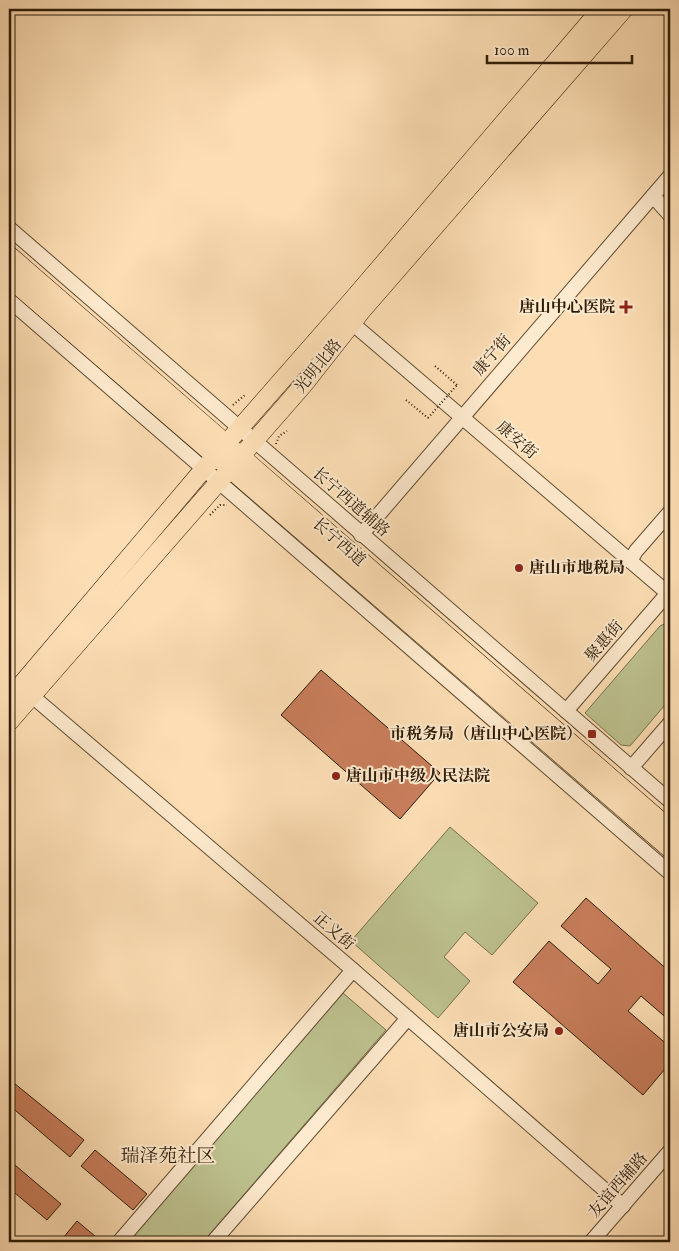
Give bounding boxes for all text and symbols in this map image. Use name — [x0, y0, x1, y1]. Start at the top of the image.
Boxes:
scale bar — [487, 32, 632, 64]
text: 100 m — [494, 41, 530, 60]
place label: 唐山中心医院 — [519, 297, 615, 317]
marker: 唐山中心医院 — [619, 300, 633, 314]
street label: 康宁街 — [469, 330, 515, 380]
street label: 光明北路 — [290, 335, 346, 397]
street label: 康安街 — [492, 417, 542, 463]
street label: 长宁西道辅路 — [308, 463, 394, 541]
street label: 长宁西道 — [309, 514, 369, 570]
place label: 唐山市地税局 — [529, 558, 625, 578]
marker: 唐山市地税局 — [513, 562, 525, 574]
street label: 聚惠街 — [581, 616, 627, 666]
place label: 市税务局（唐山中心医院） — [390, 724, 582, 744]
marker: 市税务局（唐山中心医院） — [586, 728, 598, 740]
place label: 唐山市中级人民法院 — [346, 766, 490, 786]
marker: 唐山市中级人民法院 — [330, 770, 342, 782]
street label: 正义街 — [309, 908, 359, 954]
place label: 唐山市公安局 — [453, 1021, 549, 1041]
marker: 唐山市公安局 — [553, 1025, 565, 1037]
district label: 瑞泽苑社区 — [120, 1144, 216, 1168]
street label: 友谊西辅路 — [584, 1148, 652, 1222]

